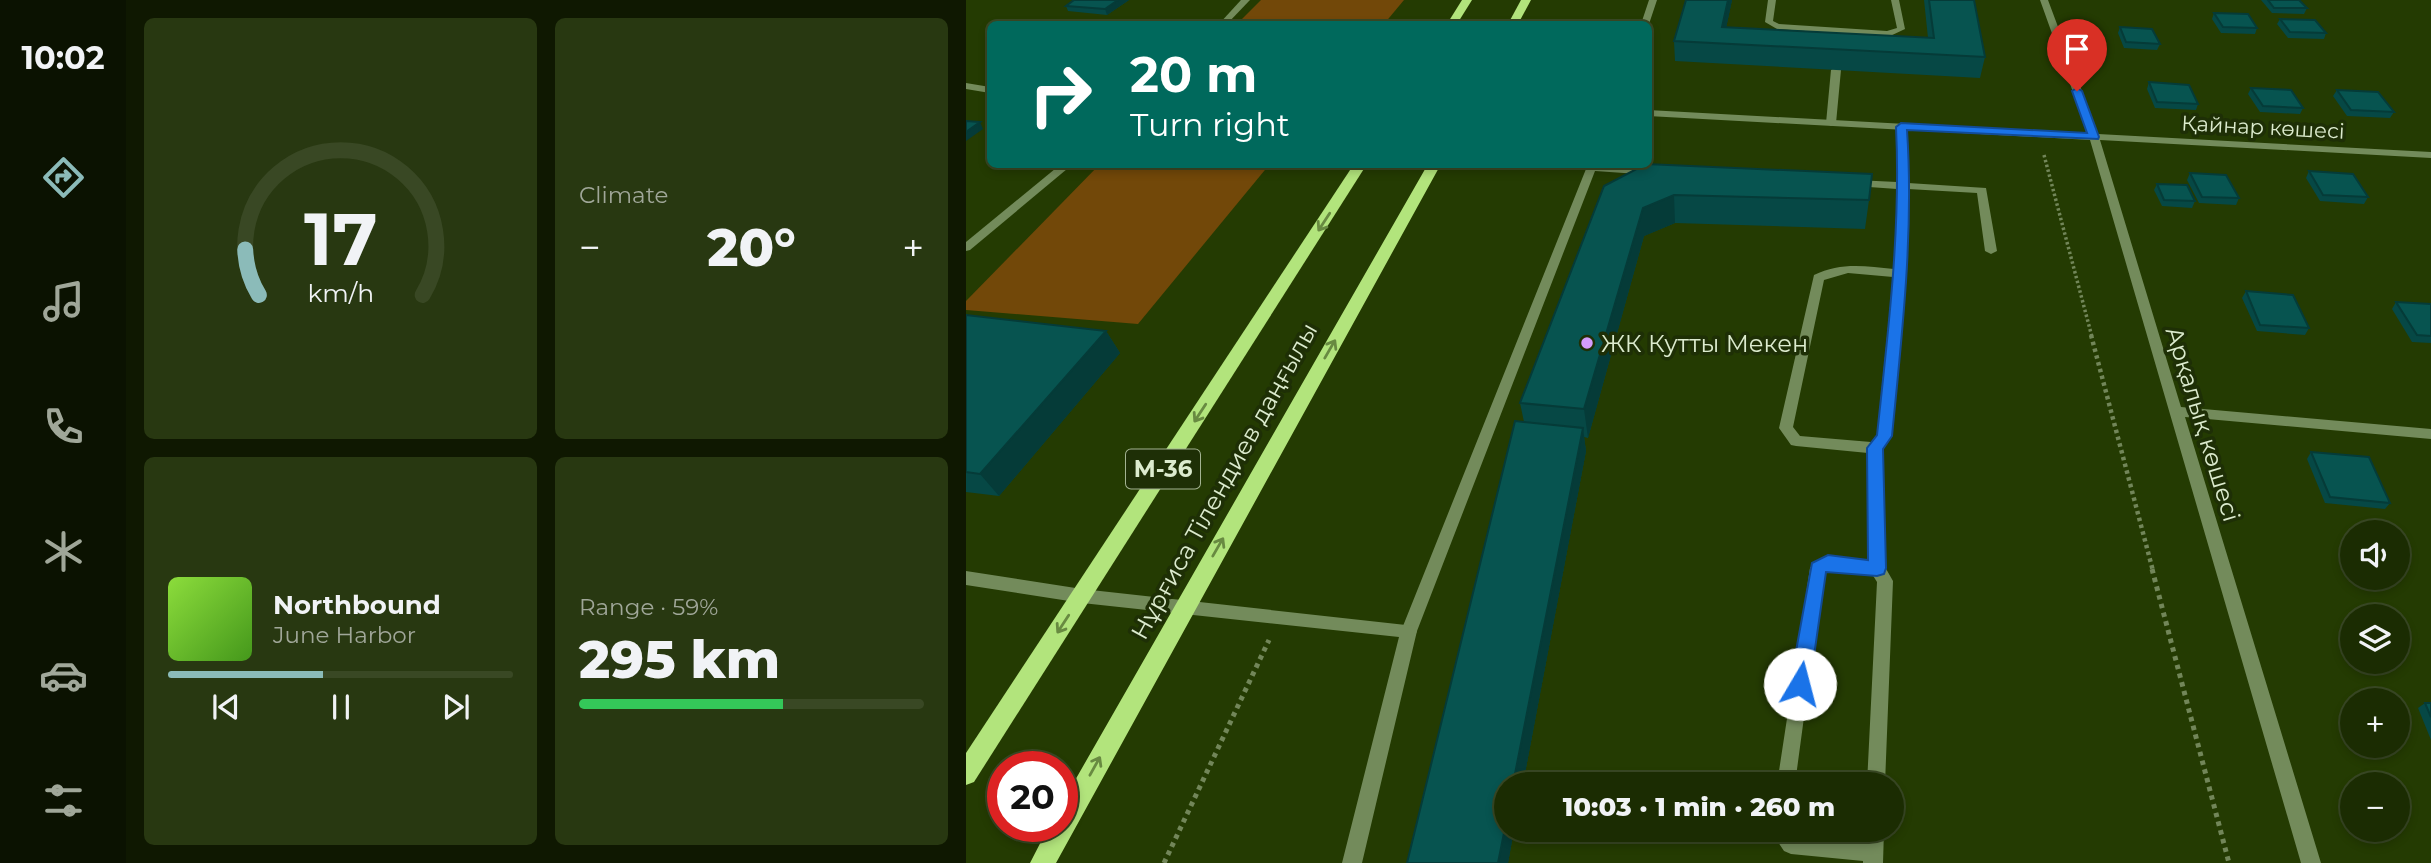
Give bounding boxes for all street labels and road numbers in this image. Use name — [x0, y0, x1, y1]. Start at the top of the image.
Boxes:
street label: Қайнар көшесі — [2181, 110, 2345, 144]
street label: Нұрғиса Тілендиев даңғылы — [1125, 318, 1323, 644]
street label: Арқалық көшесі — [2160, 323, 2246, 525]
road number: M-36 — [1126, 449, 1200, 489]

